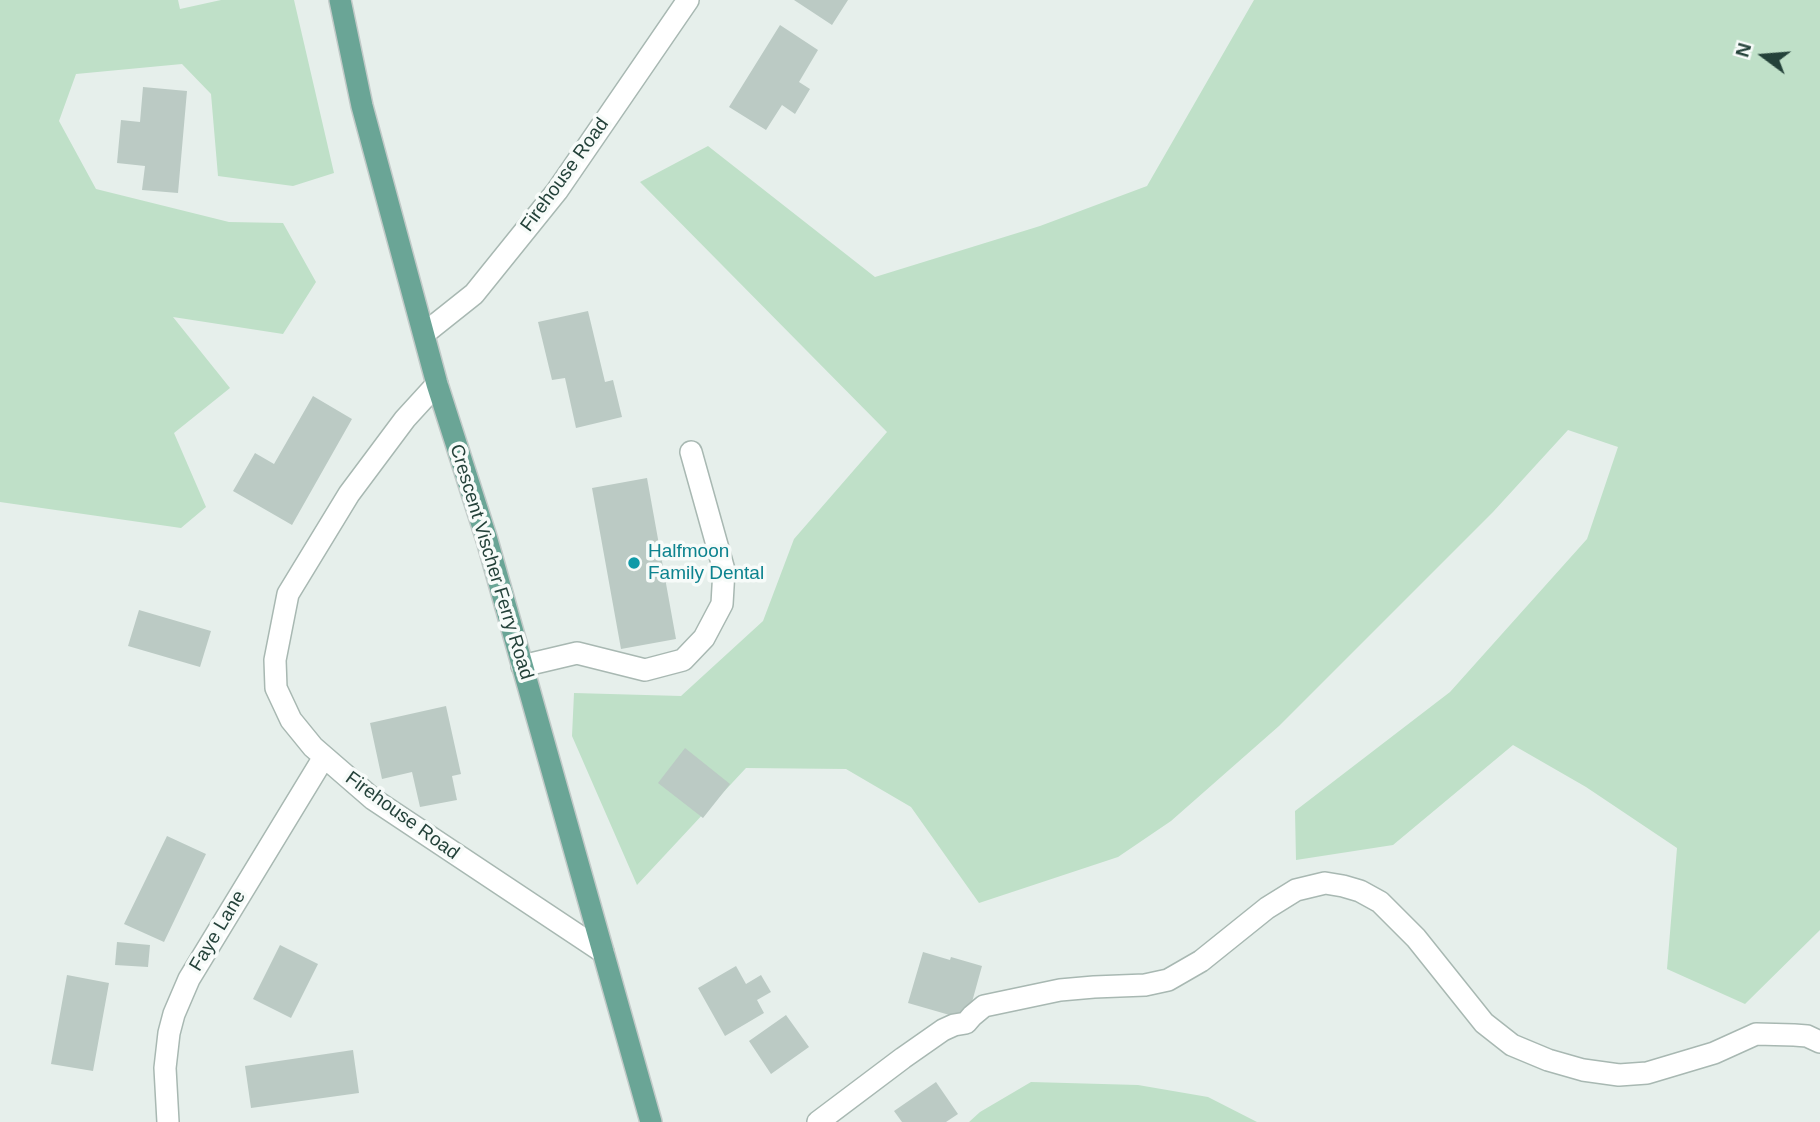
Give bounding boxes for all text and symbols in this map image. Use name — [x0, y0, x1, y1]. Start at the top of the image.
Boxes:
north arrow — [1729, 21, 1799, 91]
text: N — [1731, 41, 1755, 60]
street label: Firehouse Road — [516, 114, 614, 236]
street label: Crescent Vischer Ferry Road — [444, 442, 538, 682]
place label: Halfmoon Family Dental — [648, 541, 764, 585]
marker: Halfmoon Family Dental — [626, 555, 642, 571]
street label: Firehouse Road — [341, 767, 463, 865]
street label: Faye Lane — [185, 887, 251, 975]

